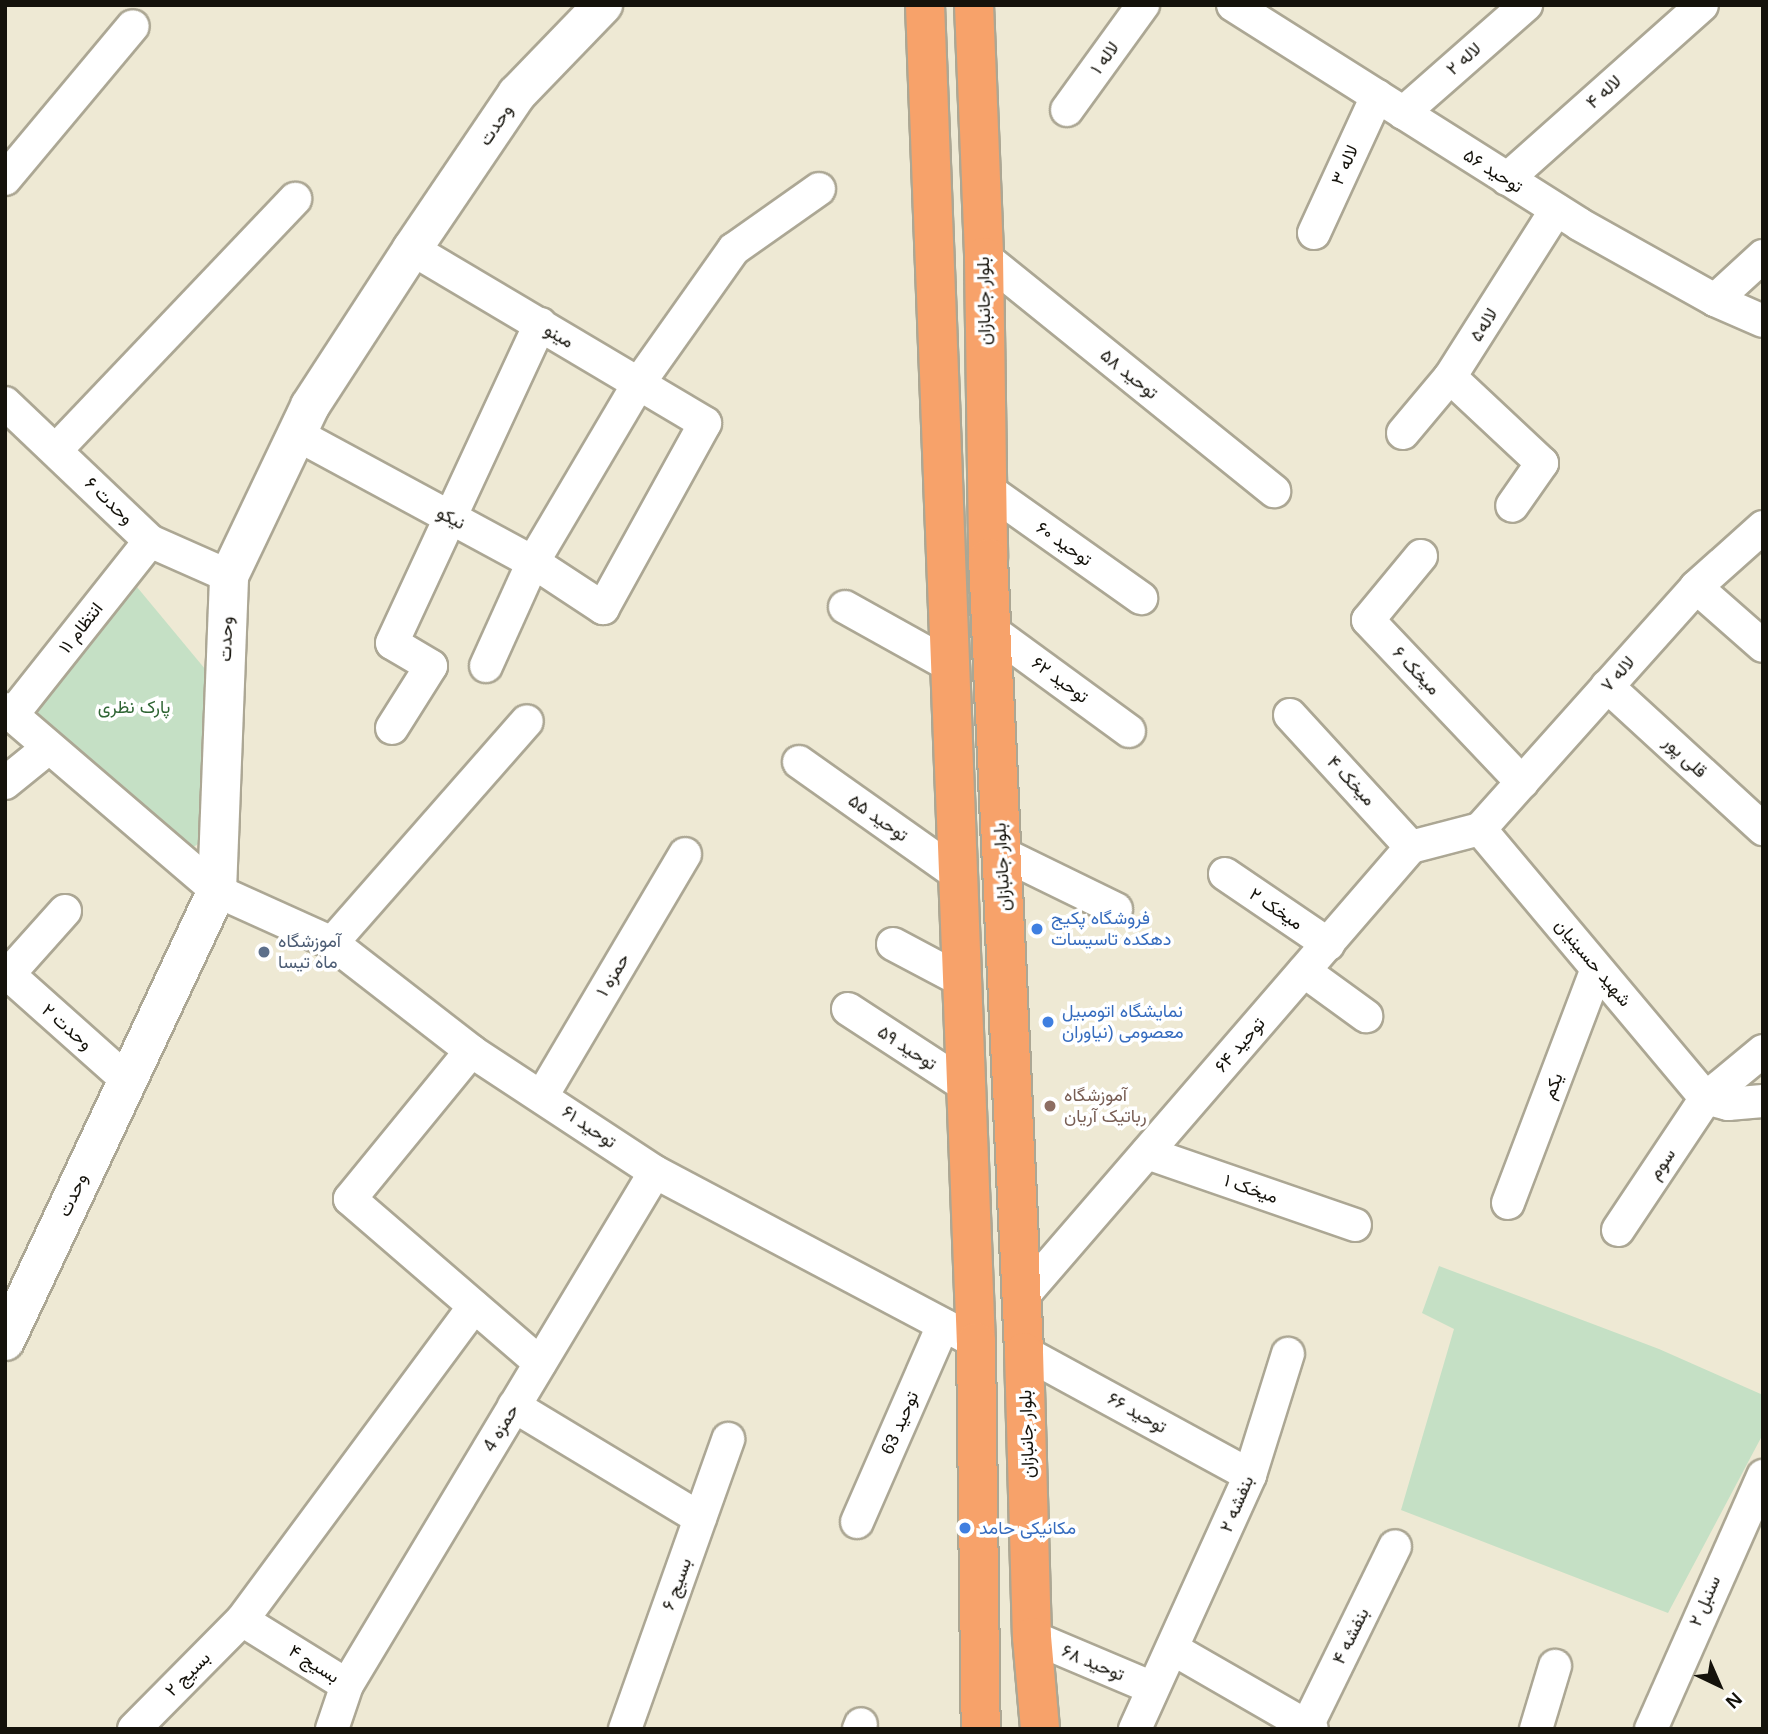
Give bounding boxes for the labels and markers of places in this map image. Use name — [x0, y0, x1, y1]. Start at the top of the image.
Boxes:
place label: فروشگاه پکیج دهکده تاسیسات — [1051, 908, 1171, 950]
marker: فروشگاه پکیج دهکده تاسیسات — [1029, 921, 1045, 937]
place label: آموزشگاه ماه تیسا — [278, 931, 341, 974]
marker: آموزشگاه ماه تیسا — [256, 944, 272, 960]
place label: نمایشگاه اتومبیل معصومی (نیاوران — [1062, 1001, 1184, 1044]
marker: نمایشگاه اتومبیل معصومی (نیاوران — [1040, 1014, 1056, 1030]
place label: آموزشگاه رباتیک آریان — [1064, 1085, 1147, 1128]
marker: آموزشگاه رباتیک آریان — [1042, 1098, 1058, 1114]
place label: مکانیکی حامد — [979, 1517, 1076, 1539]
marker: مکانیکی حامد — [957, 1520, 973, 1536]

